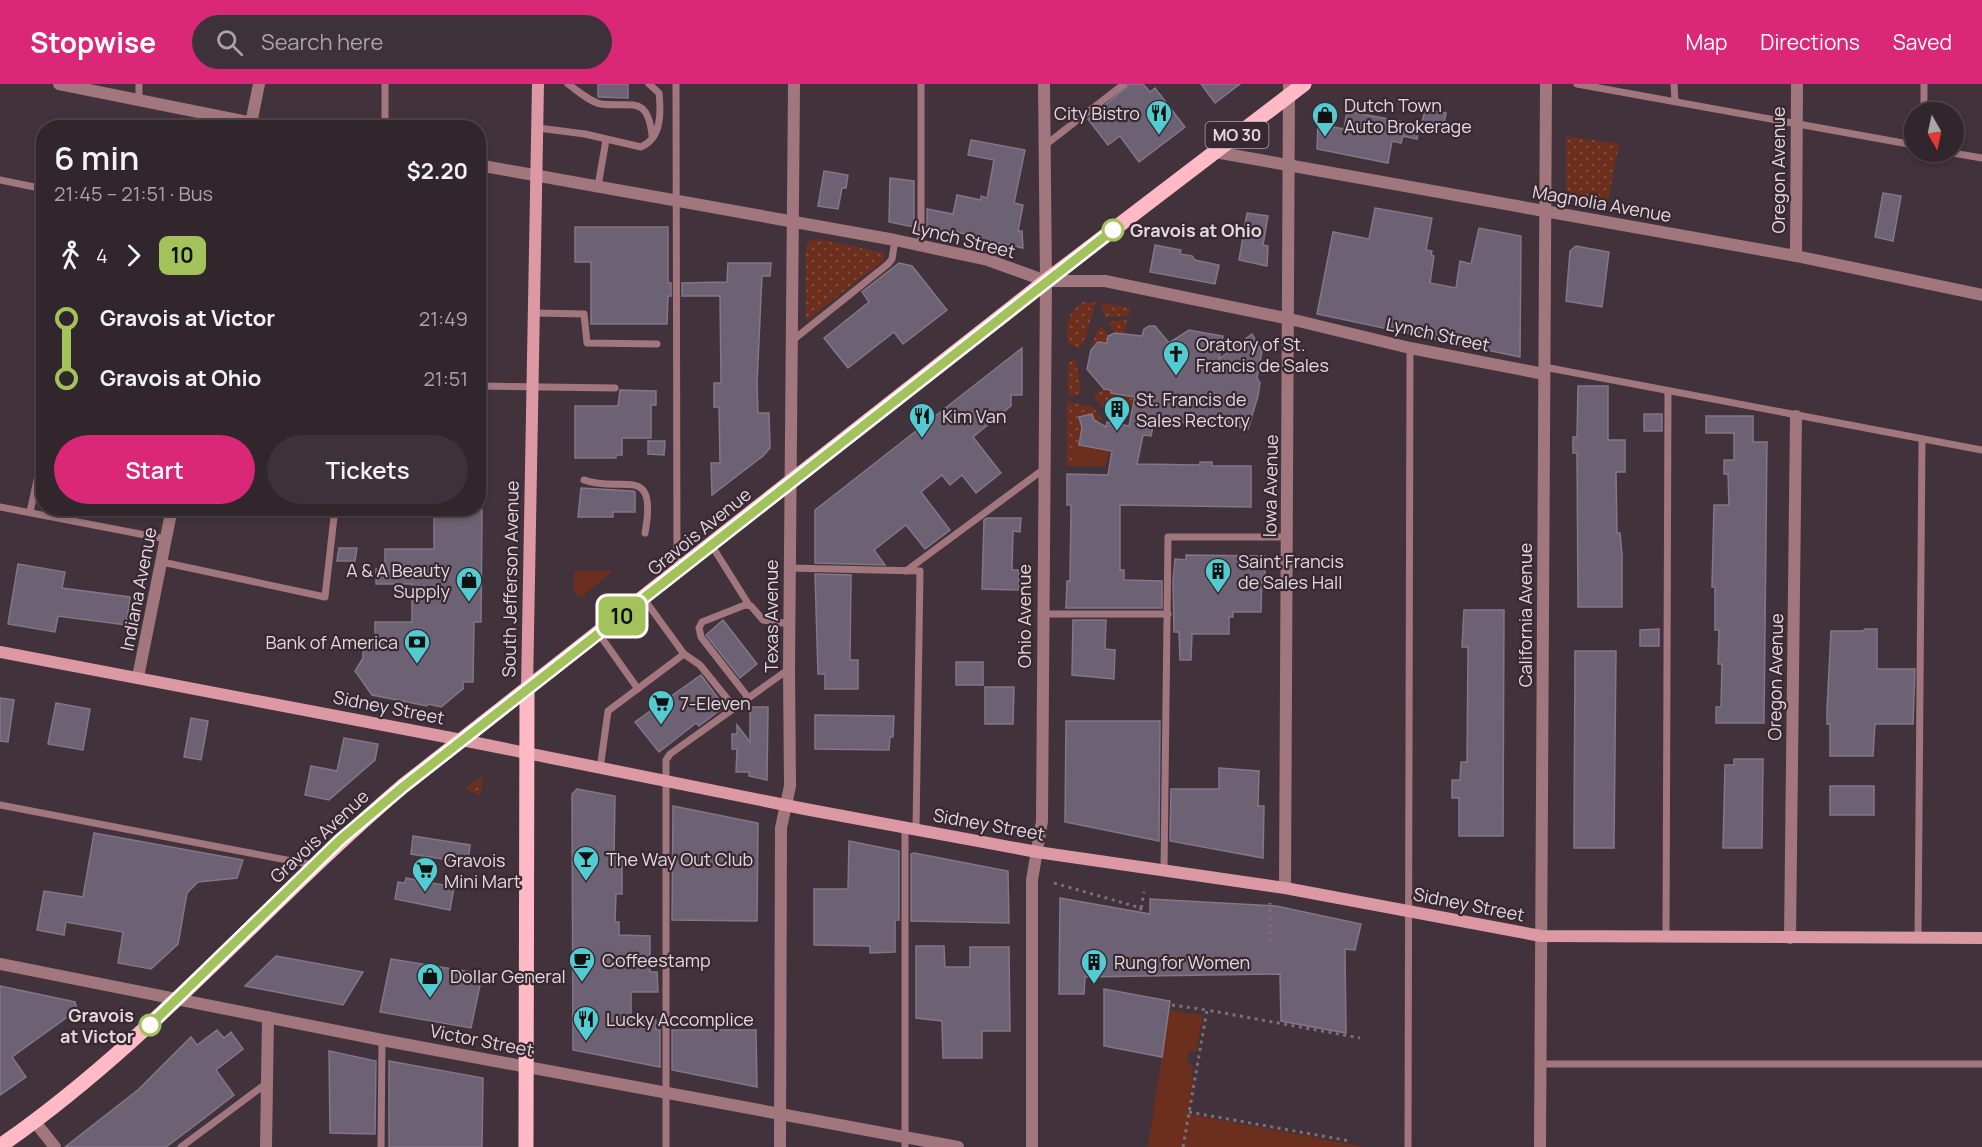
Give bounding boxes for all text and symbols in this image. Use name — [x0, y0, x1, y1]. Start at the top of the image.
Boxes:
search box — [192, 15, 612, 69]
text: Stopwise — [30, 23, 156, 61]
icon: search — [213, 26, 246, 59]
text: Search here — [261, 27, 383, 57]
text: Map — [1686, 28, 1727, 56]
text: Directions — [1760, 28, 1860, 56]
text: Saved — [1893, 28, 1952, 56]
place label: Dutch Town Auto Brokerage — [1344, 93, 1472, 138]
restaurant icon: City Bistro — [1144, 98, 1174, 136]
shop icon: Dutch Town Auto Brokerage — [1310, 100, 1340, 138]
place label: City Bistro — [1054, 101, 1140, 125]
north arrow — [1904, 102, 1964, 162]
map controls — [1904, 102, 1964, 162]
street label: Oregon Avenue — [1766, 106, 1790, 234]
road number: MO 30 — [1206, 122, 1268, 148]
text: 6 min — [54, 135, 139, 180]
text: $2.20 — [407, 156, 468, 186]
street label: Magnolia Avenue — [1531, 179, 1673, 227]
text: 21:45 – 21:51 · Bus — [54, 180, 213, 207]
street label: Lynch Street — [910, 215, 1018, 263]
place label: Gravois at Ohio — [1130, 218, 1262, 242]
marker: Gravois at Ohio — [1102, 219, 1124, 241]
icon: walk — [54, 239, 87, 272]
icon: forward — [117, 239, 150, 272]
text: 10 — [171, 241, 194, 269]
text: 4 — [96, 242, 108, 269]
text: Gravois at Victor — [100, 303, 275, 333]
text: 21:49 — [419, 305, 468, 332]
street label: Lynch Street — [1384, 311, 1492, 357]
place label: Oratory of St. Francis de Sales — [1196, 332, 1329, 377]
church icon: Oratory of St. Francis de Sales — [1161, 339, 1191, 377]
text: Gravois at Ohio — [100, 363, 261, 393]
text: 21:51 — [423, 365, 468, 392]
place label: St. Francis de Sales Rectory — [1136, 387, 1251, 432]
building icon: St. Francis de Sales Rectory — [1102, 394, 1132, 432]
restaurant icon: Kim Van — [907, 401, 937, 439]
place label: Kim Van — [942, 404, 1007, 428]
street label: Iowa Avenue — [1257, 434, 1283, 538]
button: Start — [54, 435, 255, 504]
button: Tickets — [267, 435, 468, 504]
street label: South Jefferson Avenue — [496, 480, 524, 678]
street label: Gravois Avenue — [642, 482, 756, 580]
street label: Indiana Avenue — [114, 525, 162, 653]
street label: California Avenue — [1513, 543, 1537, 687]
place label: Saint Francis de Sales Hall — [1238, 549, 1344, 594]
building icon: Saint Francis de Sales Hall — [1203, 556, 1233, 594]
place label: A & A Beauty Supply — [346, 558, 450, 603]
street label: Texas Avenue — [759, 559, 783, 673]
street label: Ohio Avenue — [1012, 564, 1036, 668]
shop icon: A & A Beauty Supply — [454, 565, 484, 603]
line badge: 10 — [595, 596, 649, 636]
text: 10 — [610, 602, 634, 630]
street label: Oregon Avenue — [1762, 613, 1788, 741]
bank icon: Bank of America — [402, 627, 432, 665]
place label: Bank of America — [265, 630, 398, 654]
street label: Sidney Street — [331, 684, 447, 730]
supermarket icon: 7-Eleven — [646, 688, 676, 726]
place label: 7-Eleven — [680, 691, 751, 715]
street label: Gravois Avenue — [264, 784, 374, 888]
street label: Sidney Street — [931, 802, 1047, 846]
bar icon: The Way Out Club — [571, 844, 601, 882]
place label: The Way Out Club — [606, 847, 753, 871]
place label: Gravois Mini Mart — [444, 848, 521, 893]
supermarket icon: Gravois Mini Mart — [410, 855, 440, 893]
street label: Sidney Street — [1411, 881, 1527, 927]
cafe icon: Coffeestamp — [567, 945, 597, 983]
building icon: Rung for Women — [1079, 947, 1109, 985]
place label: Coffeestamp — [602, 948, 711, 972]
place label: Rung for Women — [1114, 950, 1250, 974]
shop icon: Dollar General — [415, 961, 445, 999]
place label: Dollar General — [450, 964, 566, 988]
place label: Gravois at Victor — [60, 1003, 134, 1048]
restaurant icon: Lucky Accomplice — [571, 1004, 601, 1042]
place label: Lucky Accomplice — [606, 1007, 754, 1031]
marker: Gravois at Victor — [139, 1014, 161, 1036]
street label: Victor Street — [428, 1018, 536, 1062]

